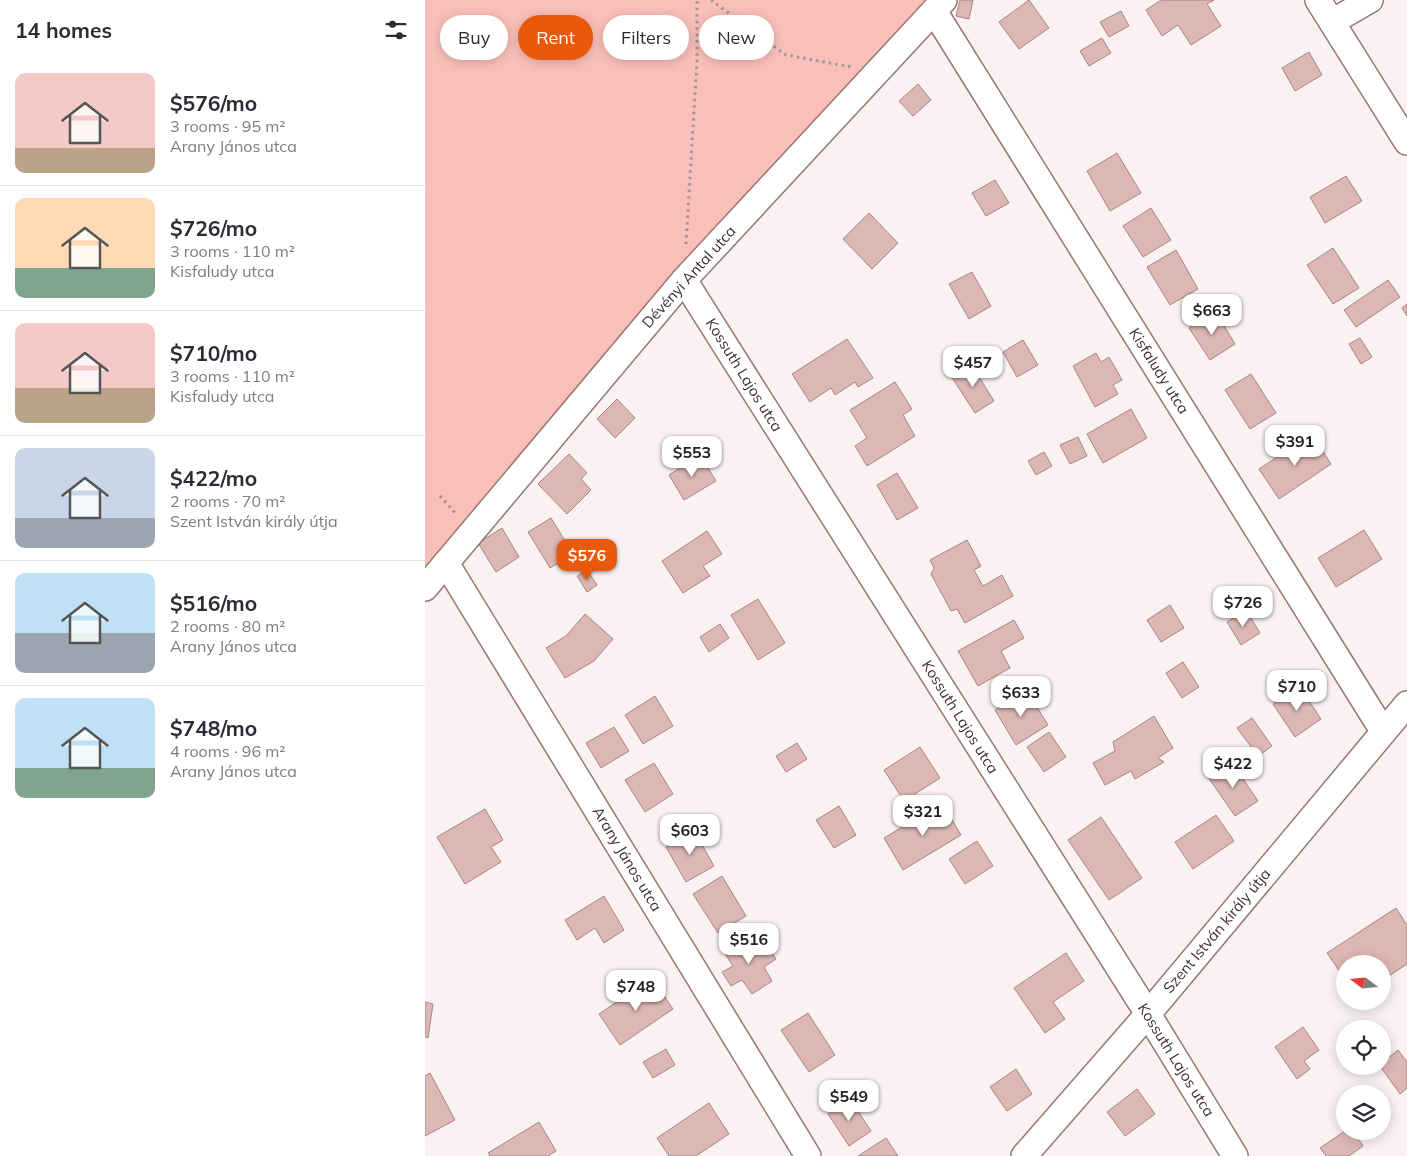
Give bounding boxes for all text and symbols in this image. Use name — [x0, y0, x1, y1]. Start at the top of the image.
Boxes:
chip: Buy — [440, 15, 508, 60]
chip: Rent — [518, 15, 593, 60]
chip: Filters — [603, 15, 689, 60]
chip: New — [699, 15, 774, 60]
icon: filters — [382, 16, 410, 44]
text: 14 homes — [15, 17, 112, 43]
text: $576/mo — [170, 90, 257, 116]
icon: home — [55, 93, 115, 153]
text: 3 rooms · 95 m² — [170, 116, 285, 136]
text: Arany János utca — [170, 136, 297, 156]
text: $726/mo — [170, 215, 257, 241]
icon: home — [55, 218, 115, 278]
street label: Dévényi Antal utca — [638, 222, 740, 332]
text: 3 rooms · 110 m² — [170, 241, 295, 261]
text: Kisfaludy utca — [170, 261, 274, 281]
pin: $663 — [1182, 294, 1242, 336]
text: $663 — [1193, 300, 1231, 320]
street label: Kossuth Lajos utca — [702, 314, 787, 435]
street label: Kisfaludy utca — [1125, 324, 1193, 417]
text: $710/mo — [170, 340, 257, 366]
icon: home — [55, 343, 115, 403]
pin: $457 — [943, 346, 1003, 388]
text: $457 — [954, 352, 992, 372]
text: 3 rooms · 110 m² — [170, 366, 295, 386]
text: Kisfaludy utca — [170, 386, 274, 406]
pin: $391 — [1265, 424, 1325, 467]
text: $391 — [1276, 431, 1314, 451]
pin: $553 — [662, 436, 722, 478]
text: $553 — [673, 442, 711, 462]
text: $422/mo — [170, 465, 257, 491]
icon: home — [55, 468, 115, 528]
text: 2 rooms · 70 m² — [170, 491, 285, 511]
text: Szent István király útja — [170, 511, 338, 531]
pin: $576 — [557, 538, 617, 581]
text: $576 — [568, 545, 606, 565]
pin: $726 — [1213, 586, 1273, 628]
text: $516/mo — [170, 590, 257, 616]
text: $726 — [1224, 592, 1262, 612]
icon: home — [55, 593, 115, 653]
text: 2 rooms · 80 m² — [170, 616, 285, 636]
text: Arany János utca — [170, 636, 297, 656]
street label: Kossuth Lajos utca — [918, 656, 1003, 777]
pin: $710 — [1267, 670, 1327, 712]
pin: $633 — [991, 676, 1051, 718]
text: $710 — [1278, 676, 1316, 696]
text: $633 — [1002, 682, 1040, 702]
text: $748/mo — [170, 715, 257, 741]
icon: home — [55, 718, 115, 778]
text: 4 rooms · 96 m² — [170, 741, 285, 761]
pin: $422 — [1203, 746, 1263, 789]
text: $422 — [1214, 753, 1252, 773]
text: Arany János utca — [170, 761, 297, 781]
pin: $321 — [893, 794, 953, 837]
text: $321 — [904, 801, 942, 821]
street label: Arany János utca — [589, 803, 666, 915]
pin: $603 — [660, 814, 720, 856]
text: $603 — [671, 820, 709, 840]
street label: Szent István király útja — [1159, 864, 1274, 997]
pin: $516 — [719, 922, 779, 965]
text: $516 — [730, 929, 768, 949]
north arrow — [1336, 955, 1391, 1010]
map controls — [1336, 955, 1391, 1140]
pin: $748 — [606, 970, 666, 1012]
text: $748 — [617, 976, 655, 996]
street label: Kossuth Lajos utca — [1134, 999, 1219, 1120]
button: locate — [1336, 1020, 1391, 1075]
pin: $549 — [819, 1080, 879, 1122]
button: layers — [1336, 1085, 1391, 1140]
text: $549 — [830, 1086, 868, 1106]

